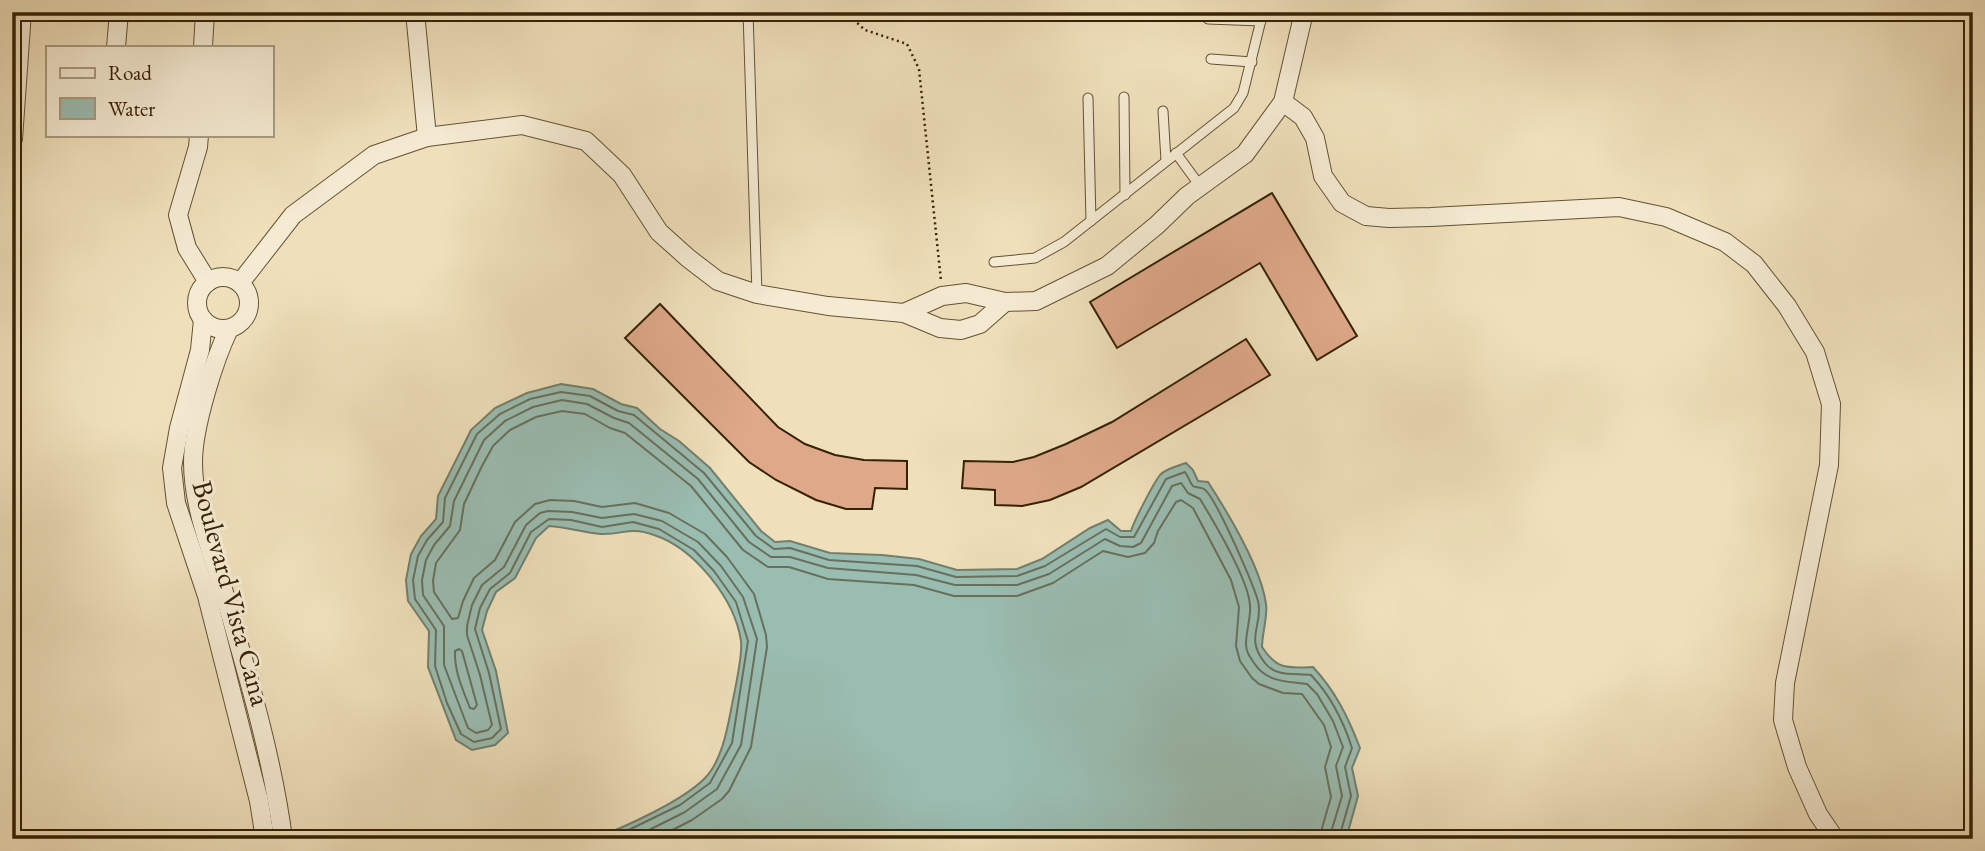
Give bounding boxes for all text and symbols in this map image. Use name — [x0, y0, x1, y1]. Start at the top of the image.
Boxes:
legend — [46, 46, 273, 136]
text: Road — [108, 59, 152, 86]
text: Water — [108, 95, 155, 122]
street label: Boulevard Vista Cana — [185, 477, 280, 710]

